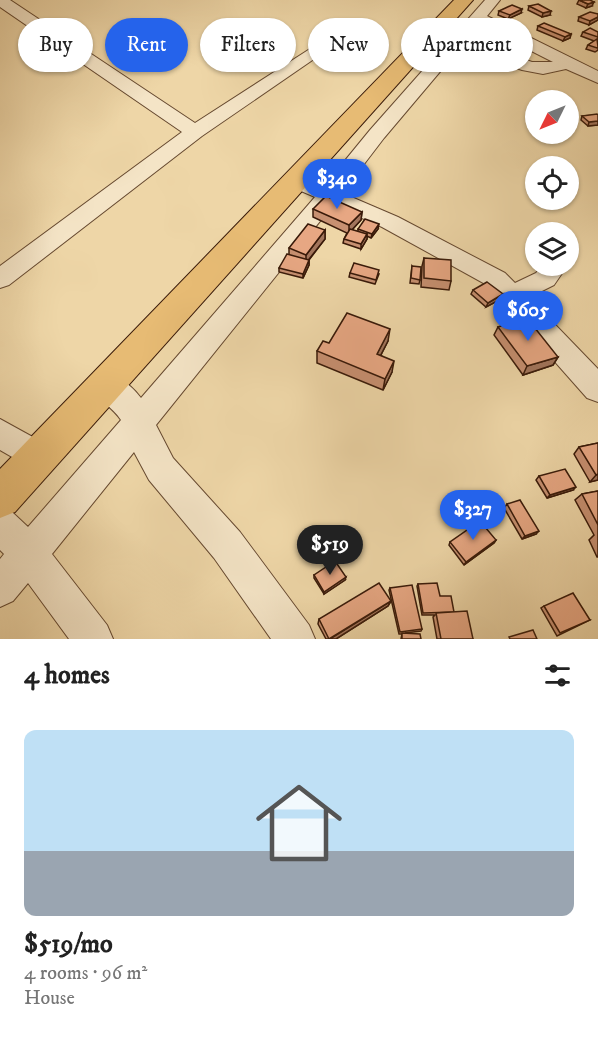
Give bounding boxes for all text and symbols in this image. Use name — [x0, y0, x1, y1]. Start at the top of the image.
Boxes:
chip: Buy — [18, 18, 93, 72]
chip: Rent — [105, 18, 188, 72]
chip: Filters — [200, 18, 296, 72]
chip: New — [308, 18, 389, 72]
chip: Apartment — [401, 18, 533, 72]
north arrow — [525, 90, 579, 144]
map controls — [525, 90, 579, 276]
button: locate — [525, 156, 579, 210]
pin: $340 — [301, 159, 373, 210]
text: $340 — [317, 166, 357, 191]
button: layers — [525, 222, 579, 276]
pin: $605 — [492, 291, 564, 342]
text: $605 — [507, 298, 549, 323]
pin: $327 — [437, 490, 509, 541]
text: $327 — [454, 497, 492, 522]
pin: $519 — [294, 525, 366, 576]
text: $519 — [311, 532, 349, 557]
text: 4 homes — [24, 659, 110, 692]
icon: filters — [541, 659, 574, 692]
icon: home — [245, 769, 353, 877]
text: $519/mo — [24, 928, 113, 961]
text: 4 rooms · 96 m² — [24, 961, 147, 986]
text: House — [24, 986, 75, 1011]

